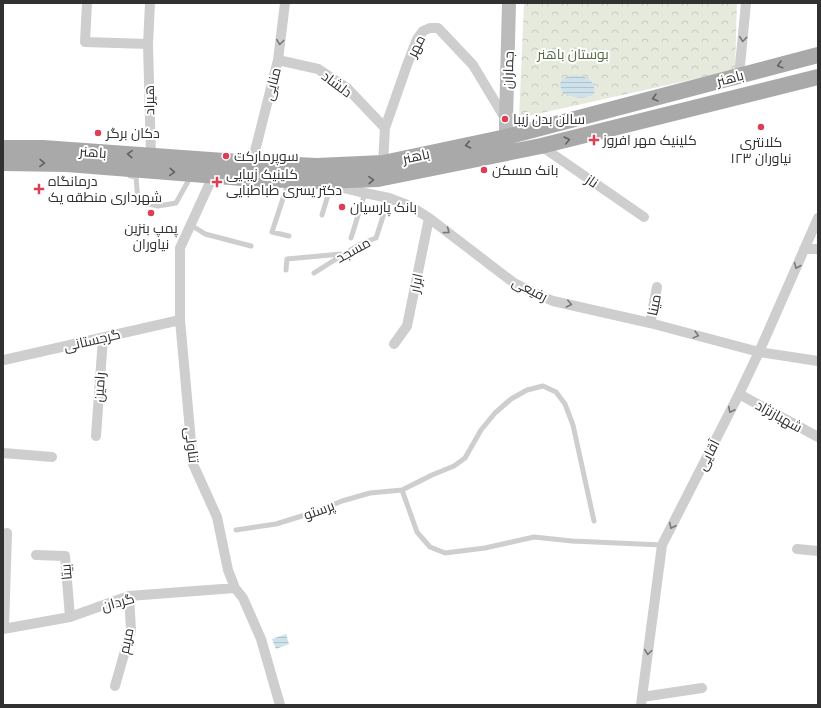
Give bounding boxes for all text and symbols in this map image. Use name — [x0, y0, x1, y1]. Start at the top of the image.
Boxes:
street label: مهر — [402, 32, 429, 61]
one-way arrow — [738, 36, 747, 42]
one-way arrow — [276, 39, 285, 45]
park label: بوستان باهنر — [536, 45, 609, 63]
street label: جماران — [498, 51, 518, 89]
one-way arrow — [777, 61, 783, 69]
street label: منایی — [259, 66, 285, 102]
street label: باهنر — [714, 66, 746, 90]
street label: دلشاد — [318, 67, 356, 101]
street label: هیراد — [140, 85, 158, 115]
one-way arrow — [651, 93, 658, 102]
place label: سالن بدن زیبا — [513, 110, 585, 128]
marker: سالن بدن زیبا — [500, 114, 510, 124]
marker: کلانتری ۱۲۳ نیاوران — [756, 122, 766, 132]
place label: دکان برگر — [105, 124, 160, 142]
marker: دکان برگر — [93, 128, 103, 138]
place label: کلینیک مهر افروز — [602, 131, 697, 149]
place label: کلانتری ۱۲۳ نیاوران — [731, 133, 791, 167]
marker: کلینیک مهر افروز — [588, 134, 600, 146]
one-way arrow — [564, 136, 570, 144]
one-way arrow — [465, 141, 471, 149]
street label: باهنر — [78, 142, 107, 162]
street label: باهنر — [400, 144, 431, 168]
place label: سوپرمارکت — [234, 147, 299, 166]
one-way arrow — [127, 150, 133, 159]
marker: سوپرمارکت — [221, 151, 231, 161]
one-way arrow — [39, 159, 45, 168]
place label: بانک مسکن — [492, 161, 558, 179]
place label: کلینیک زیبایی دکتر یسری طباطبایی — [226, 165, 342, 199]
marker: بانک مسکن — [479, 165, 489, 175]
one-way arrow — [169, 168, 175, 177]
street label: ناز — [581, 170, 602, 192]
place label: درمانگاه شهرداری منطقه یک — [48, 172, 162, 206]
one-way arrow — [368, 175, 374, 184]
marker: کلینیک زیبایی دکتر یسری طباطبایی — [211, 176, 223, 188]
marker: درمانگاه شهرداری منطقه یک — [33, 183, 45, 195]
place label: بانک پارسیان — [350, 198, 417, 217]
marker: بانک پارسیان — [337, 202, 347, 212]
marker: پمپ بنزین نیاوران — [146, 208, 156, 218]
place label: پمپ بنزین نیاوران — [124, 219, 178, 253]
one-way arrow — [443, 227, 450, 234]
street label: مسجد — [332, 233, 374, 267]
one-way arrow — [793, 263, 801, 270]
street label: ابرار — [405, 272, 427, 295]
street label: رفیعی — [509, 272, 551, 306]
street label: مینا — [643, 293, 665, 317]
one-way arrow — [566, 300, 573, 308]
street label: گرجستانی — [62, 325, 122, 355]
one-way arrow — [692, 330, 699, 339]
street label: رامین — [89, 371, 109, 403]
street label: شهبازنژاد — [752, 396, 806, 436]
one-way arrow — [728, 406, 736, 413]
street label: تناولی — [181, 426, 203, 464]
street label: آقایی — [693, 436, 724, 474]
street label: پرستو — [301, 496, 338, 525]
one-way arrow — [669, 522, 677, 529]
street label: بیتا — [56, 563, 76, 581]
street label: گردان — [99, 589, 137, 615]
street label: مریم — [114, 626, 139, 656]
one-way arrow — [644, 649, 653, 656]

